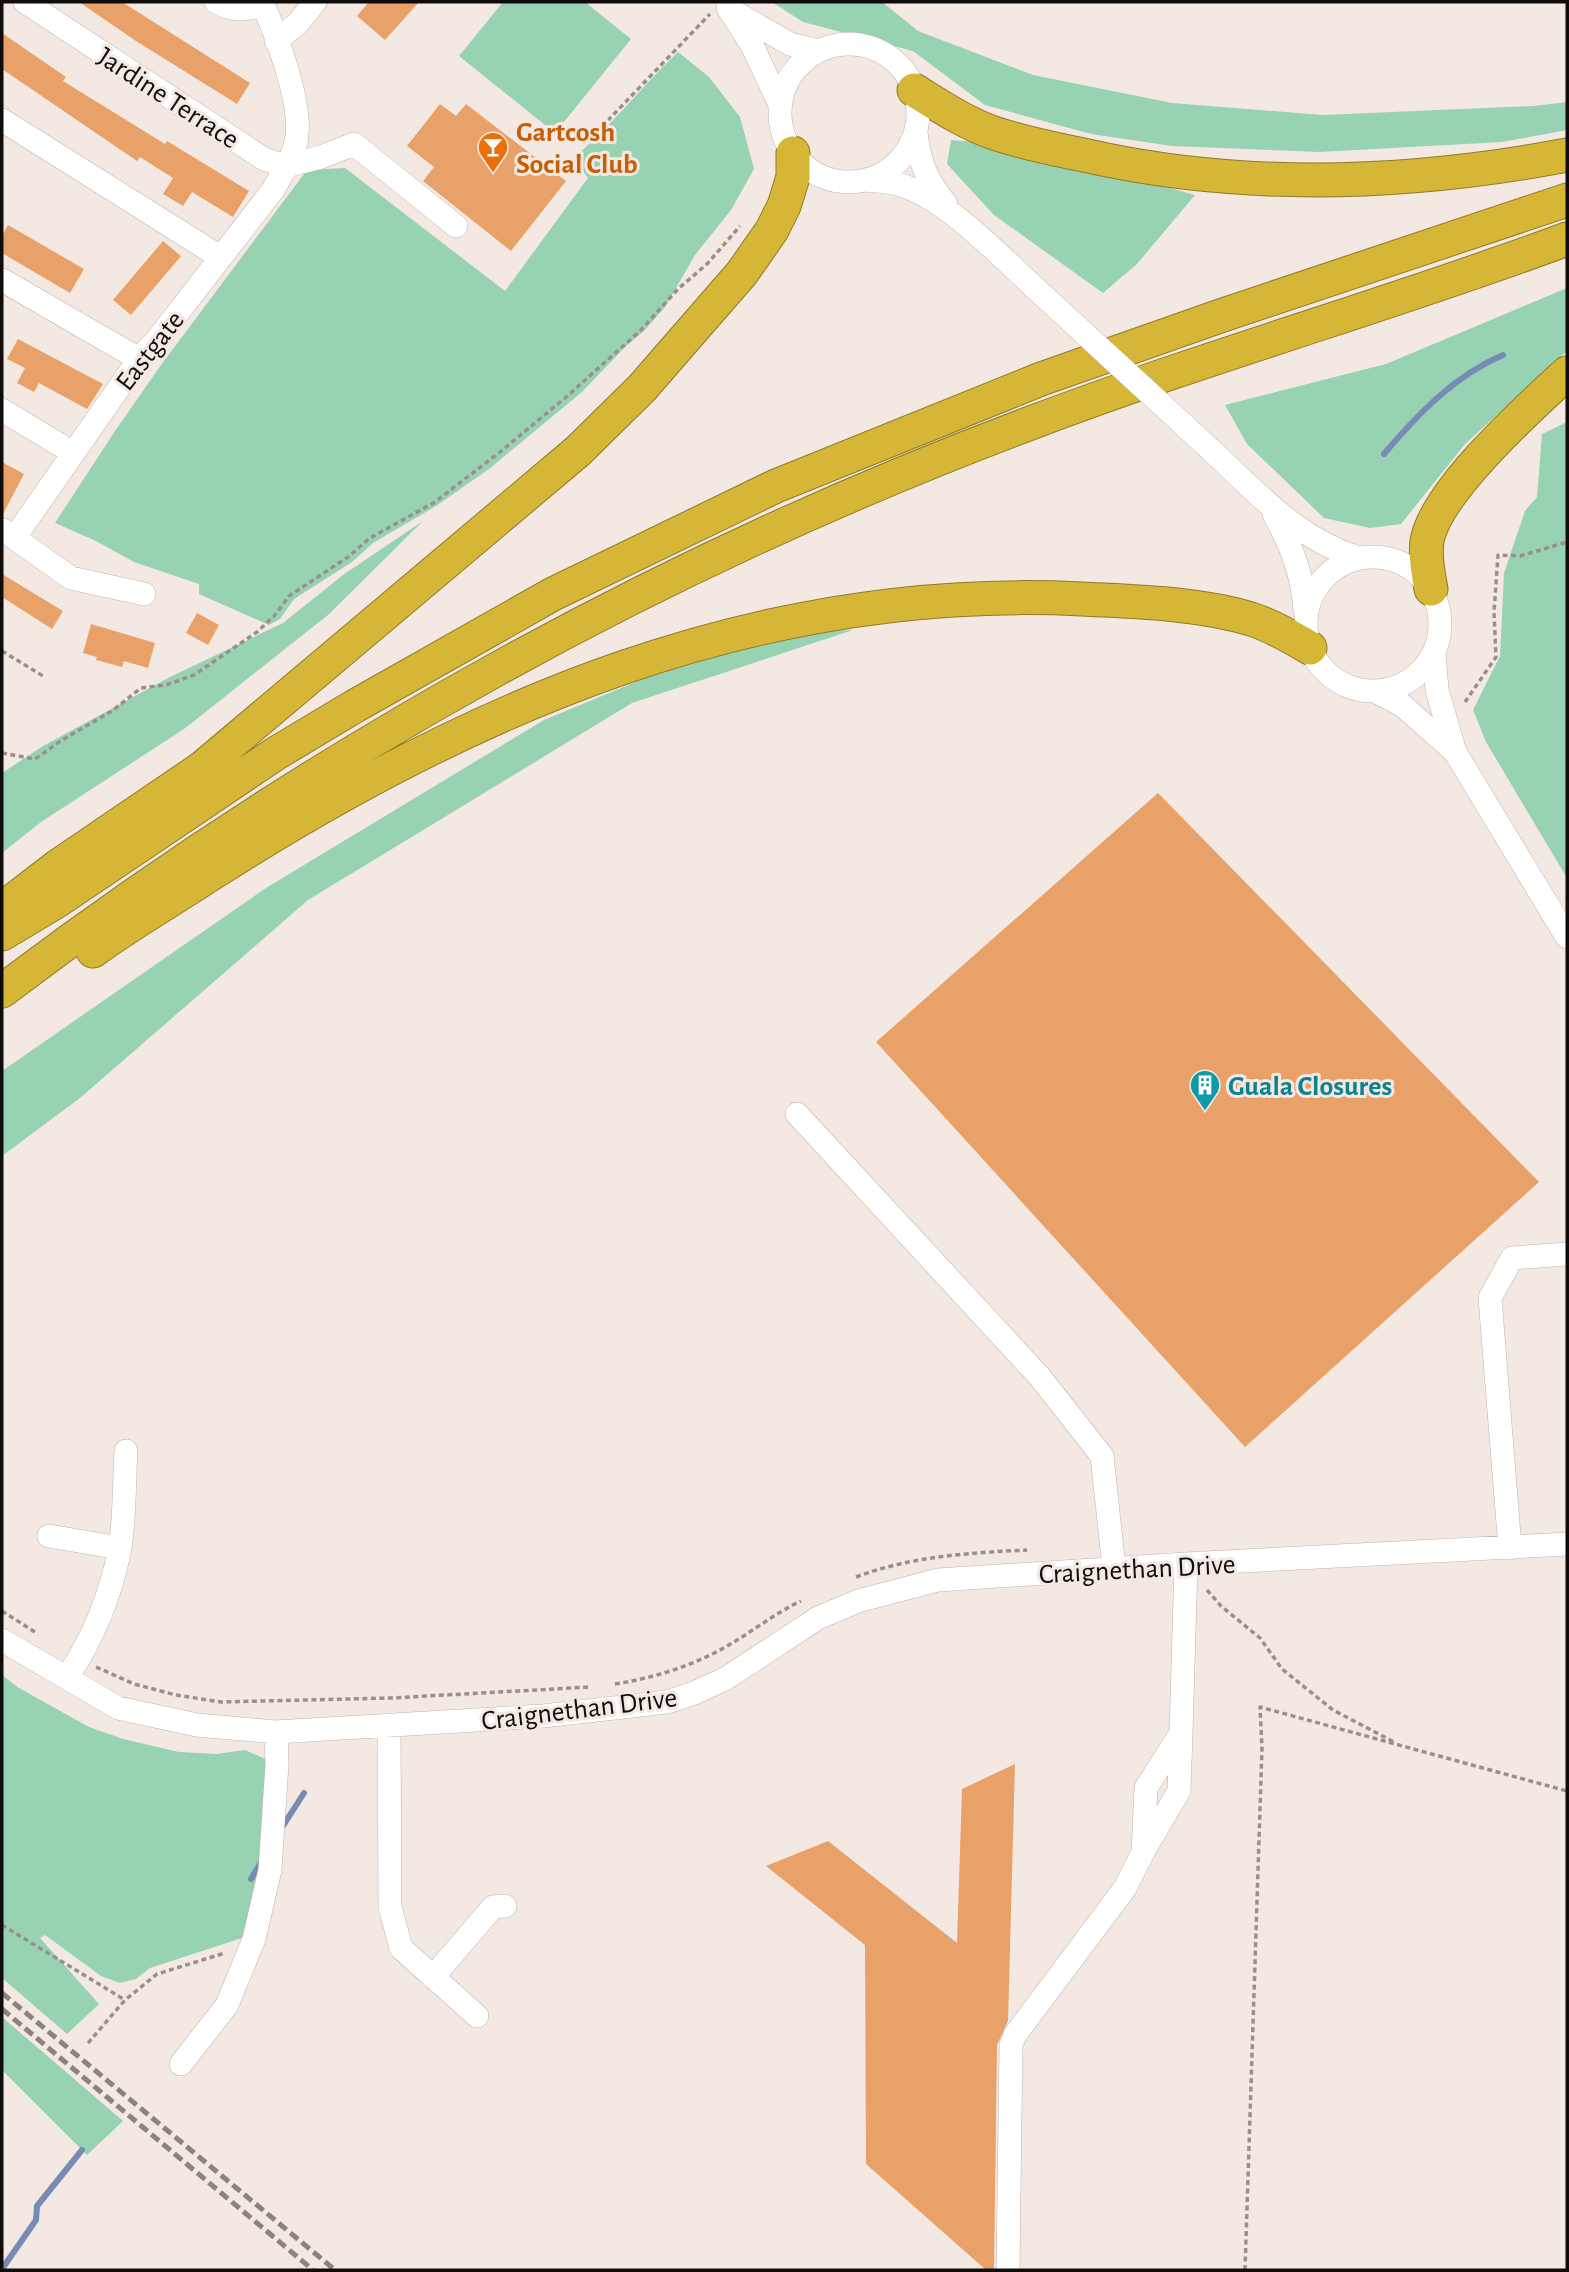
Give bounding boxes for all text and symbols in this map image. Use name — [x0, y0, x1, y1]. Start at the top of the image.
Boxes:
street label: Jardine Terrace — [92, 43, 244, 155]
place label: Gartcosh Social Club — [516, 119, 638, 179]
bar icon: Gartcosh Social Club — [476, 130, 510, 174]
street label: Eastgate — [111, 306, 190, 396]
building icon: Guala Closures — [1188, 1068, 1222, 1112]
place label: Guala Closures — [1228, 1073, 1392, 1101]
street label: Craignethan Drive — [1038, 1551, 1236, 1589]
street label: Craignethan Drive — [480, 1684, 679, 1736]

